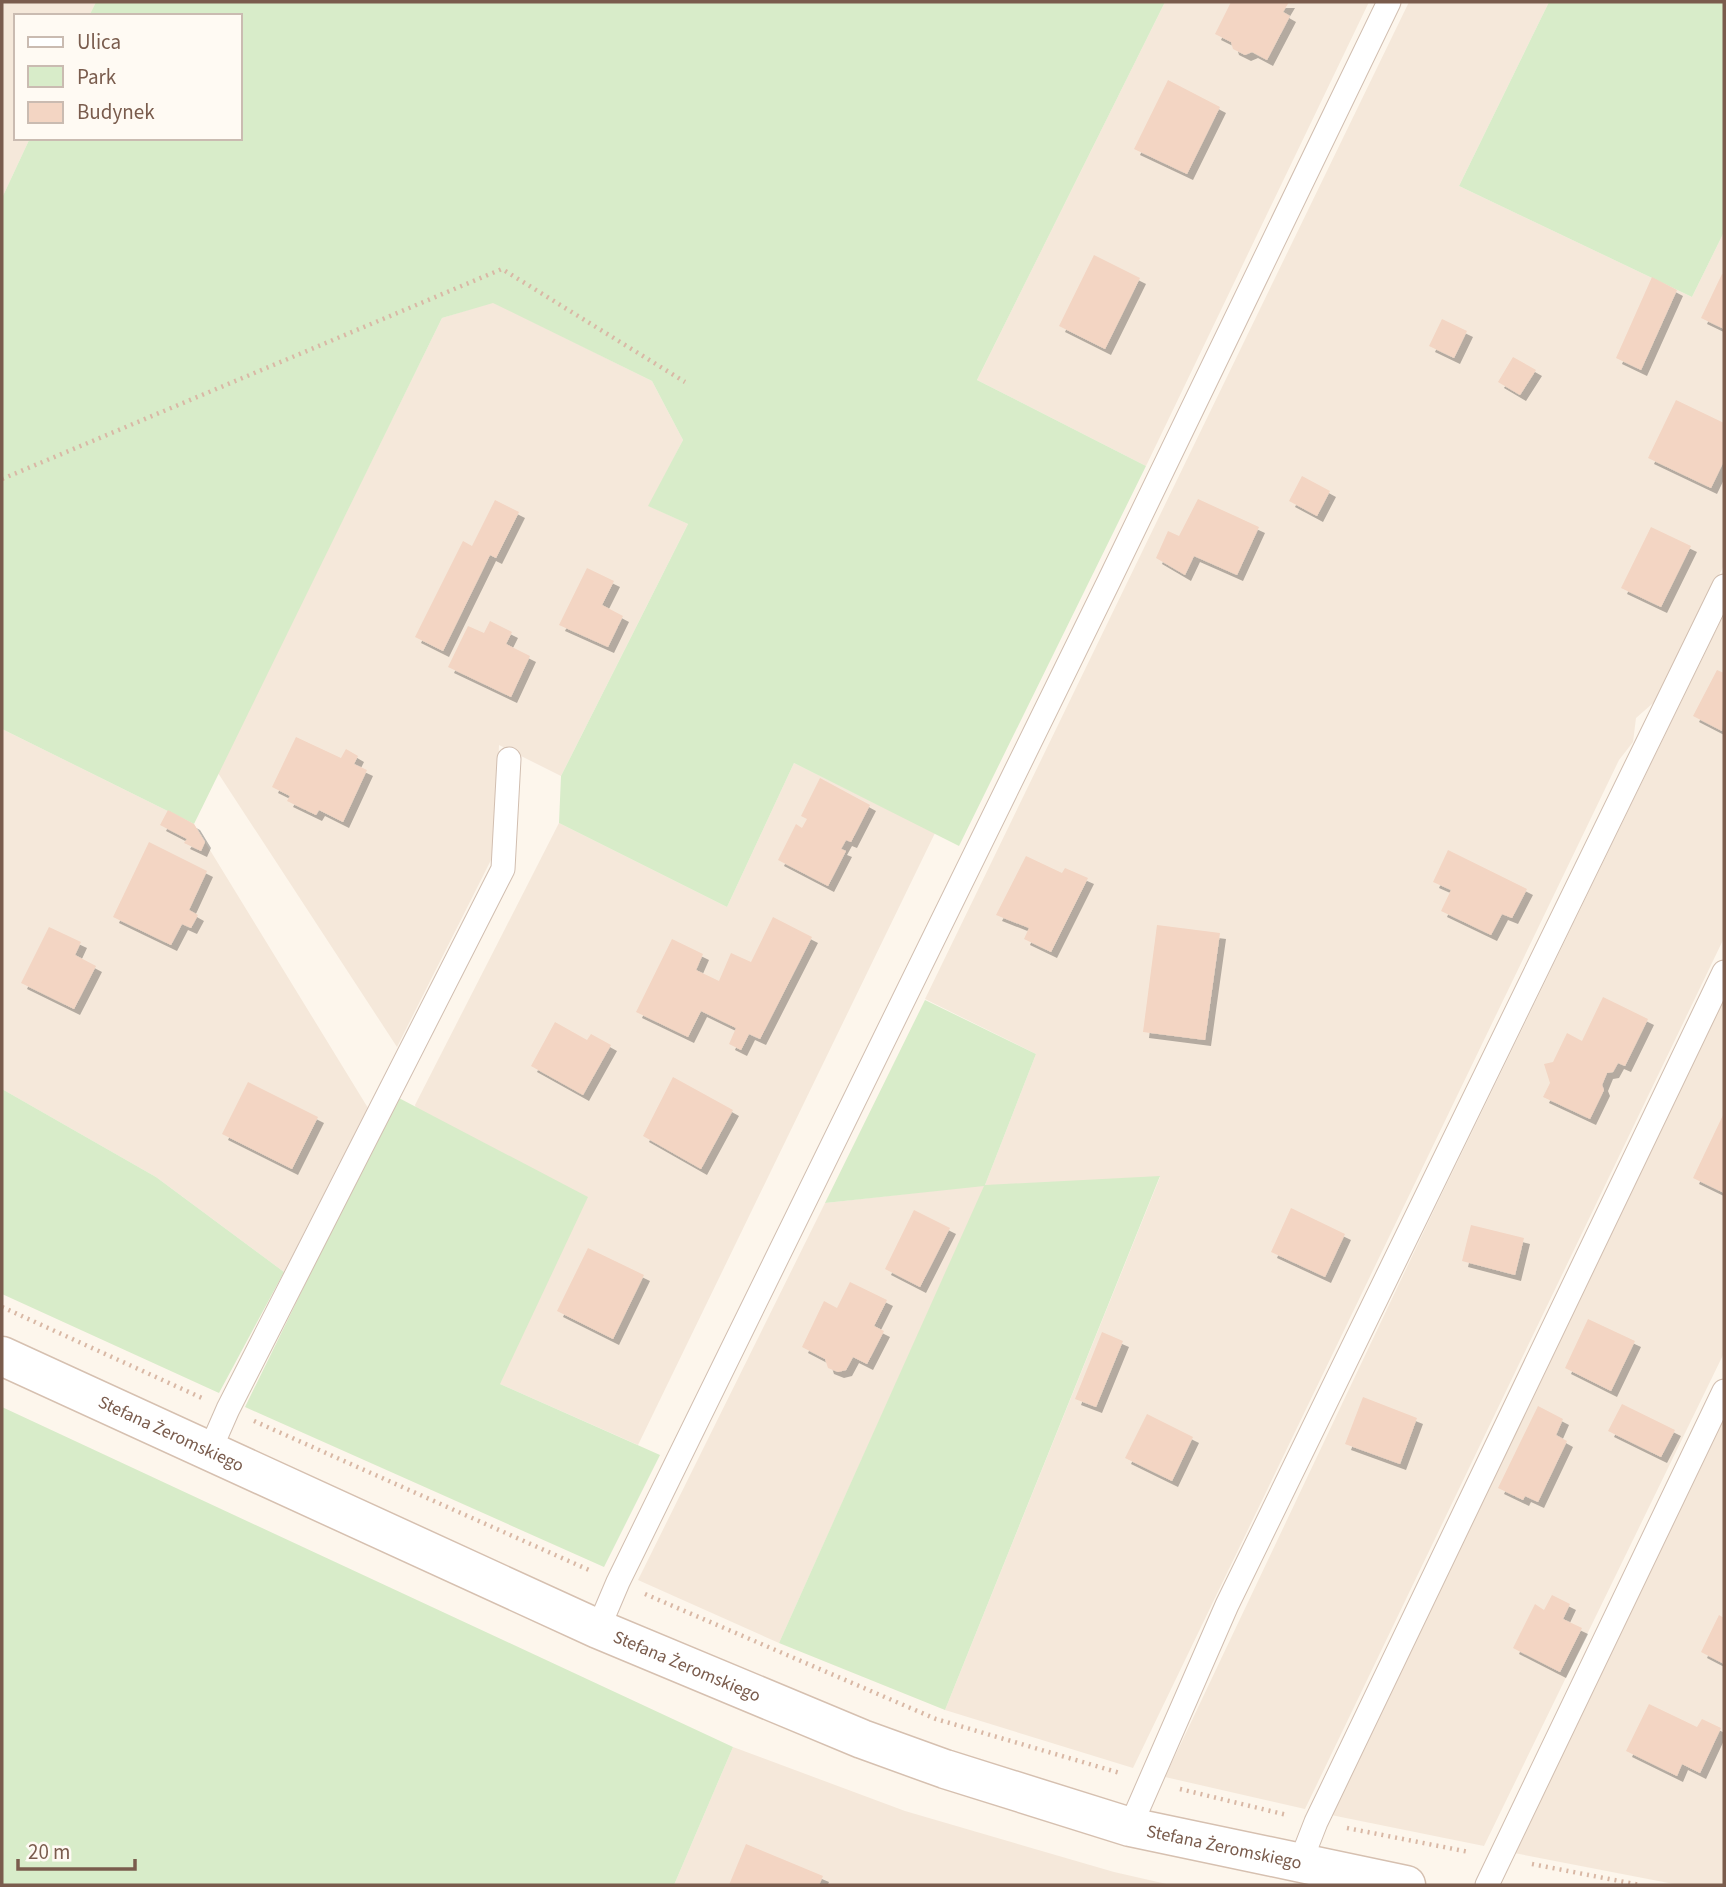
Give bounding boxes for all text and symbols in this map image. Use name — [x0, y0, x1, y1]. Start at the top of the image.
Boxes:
legend — [14, 14, 242, 140]
text: Ulica — [77, 27, 121, 57]
text: Park — [77, 62, 117, 92]
text: Budynek — [77, 97, 155, 127]
street label: Stefana Żeromskiego — [94, 1390, 248, 1478]
street label: Stefana Żeromskiego — [609, 1625, 764, 1708]
street label: Stefana Żeromskiego — [1144, 1819, 1304, 1876]
scale bar — [18, 1828, 135, 1872]
text: 20 m — [28, 1837, 70, 1867]

